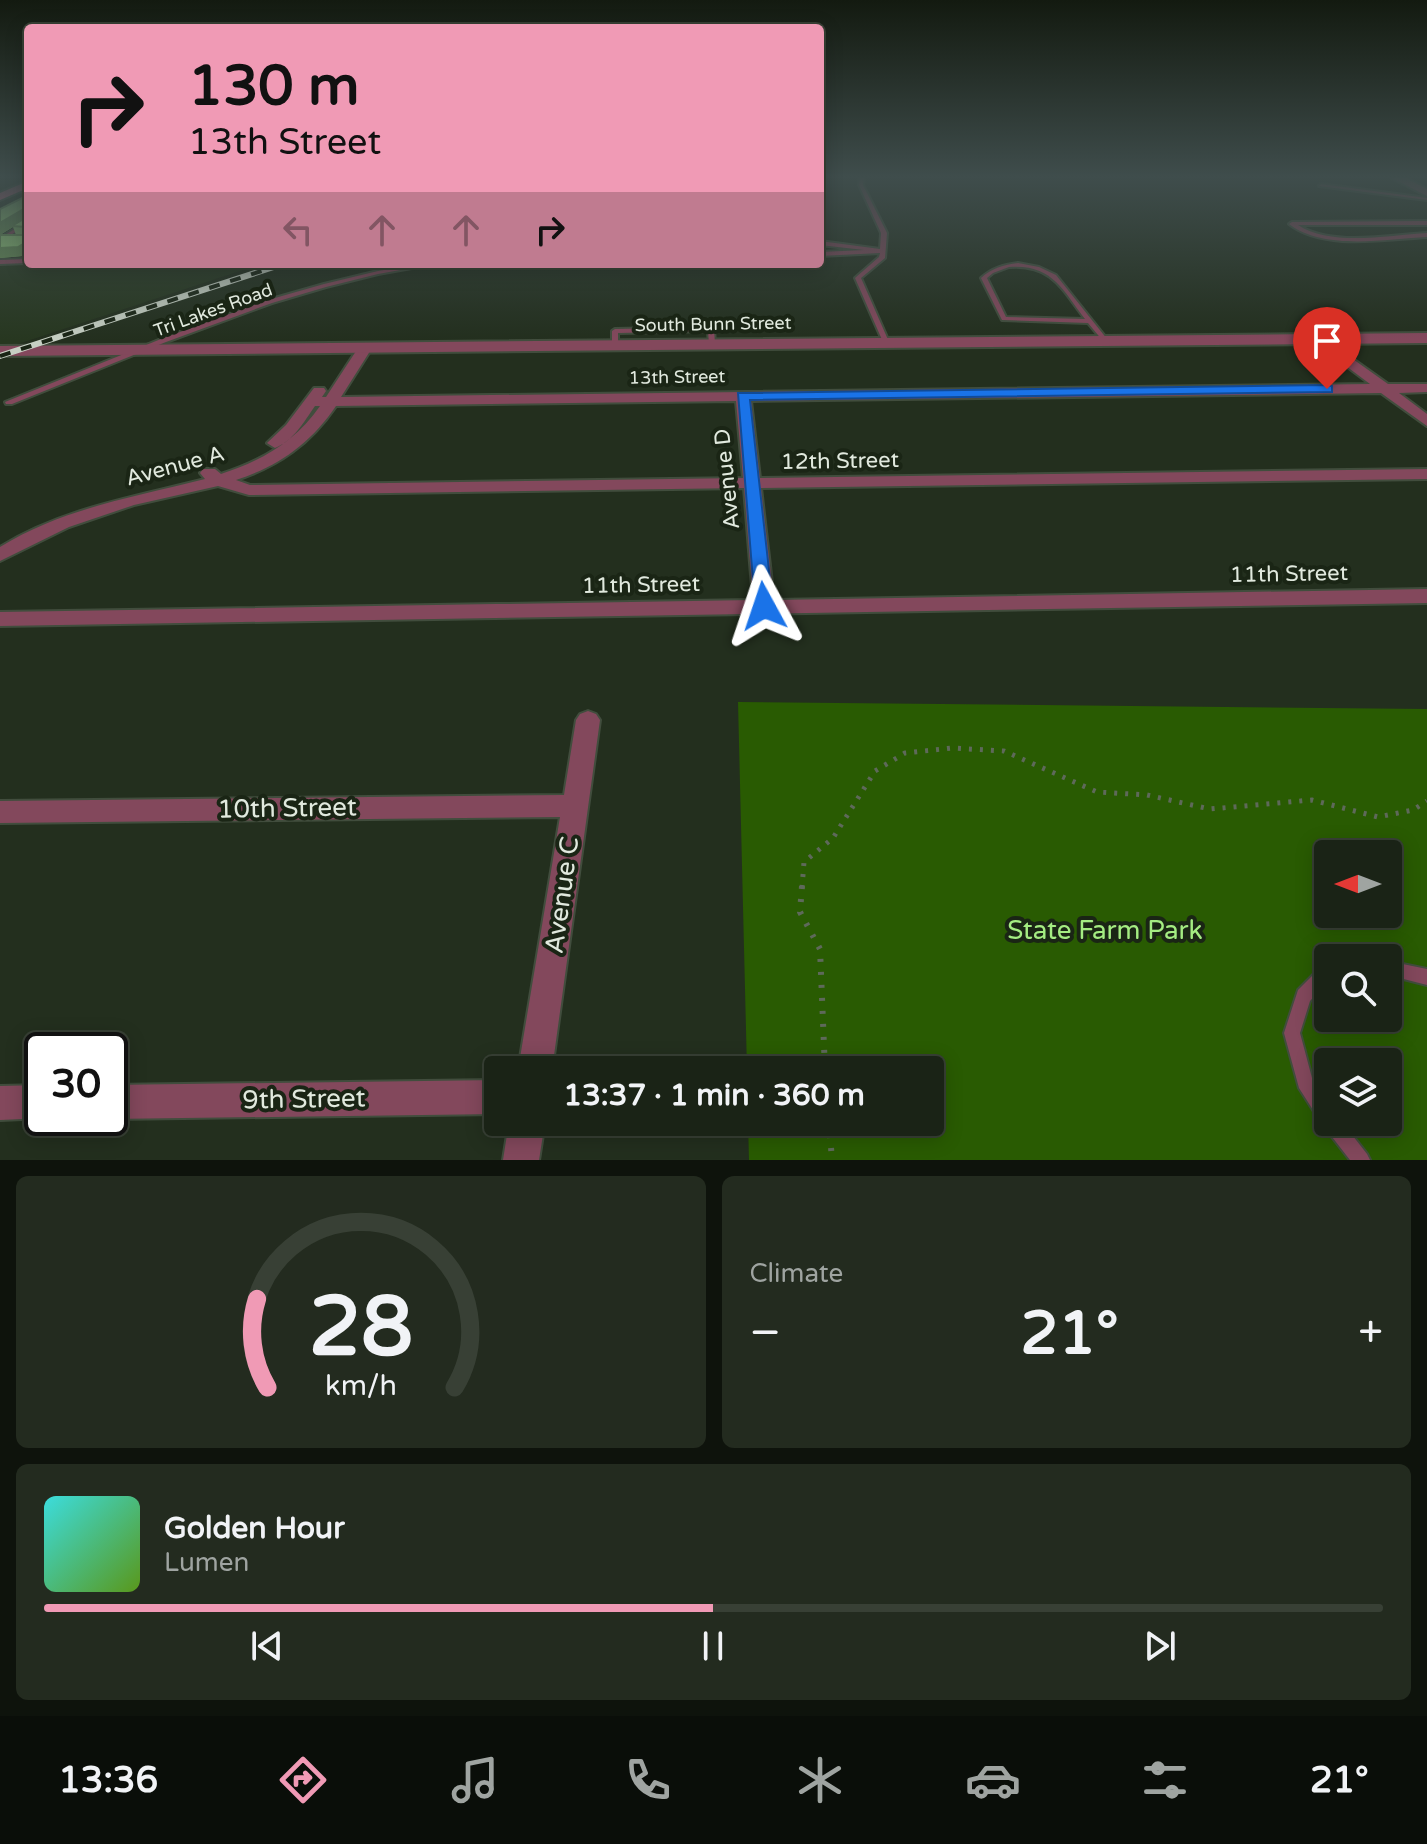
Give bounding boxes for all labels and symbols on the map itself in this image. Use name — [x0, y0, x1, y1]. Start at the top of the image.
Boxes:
street label: Tri Lakes Road — [151, 278, 275, 342]
pin — [1293, 307, 1361, 389]
street label: South Bunn Street — [634, 312, 792, 336]
street label: 13th Street — [629, 365, 726, 389]
street label: Avenue D — [709, 427, 745, 531]
street label: Avenue A — [123, 440, 227, 492]
street label: 12th Street — [781, 447, 899, 475]
street label: 11th Street — [1230, 560, 1348, 588]
position arrow — [722, 564, 806, 648]
street label: 11th Street — [582, 571, 700, 599]
street label: 10th Street — [217, 791, 357, 825]
street label: Avenue C — [538, 834, 586, 956]
north arrow — [1314, 840, 1402, 928]
park label: State Farm Park — [1007, 915, 1203, 946]
speed limit sign: 30 — [24, 1032, 128, 1136]
street label: 9th Street — [242, 1082, 366, 1116]

